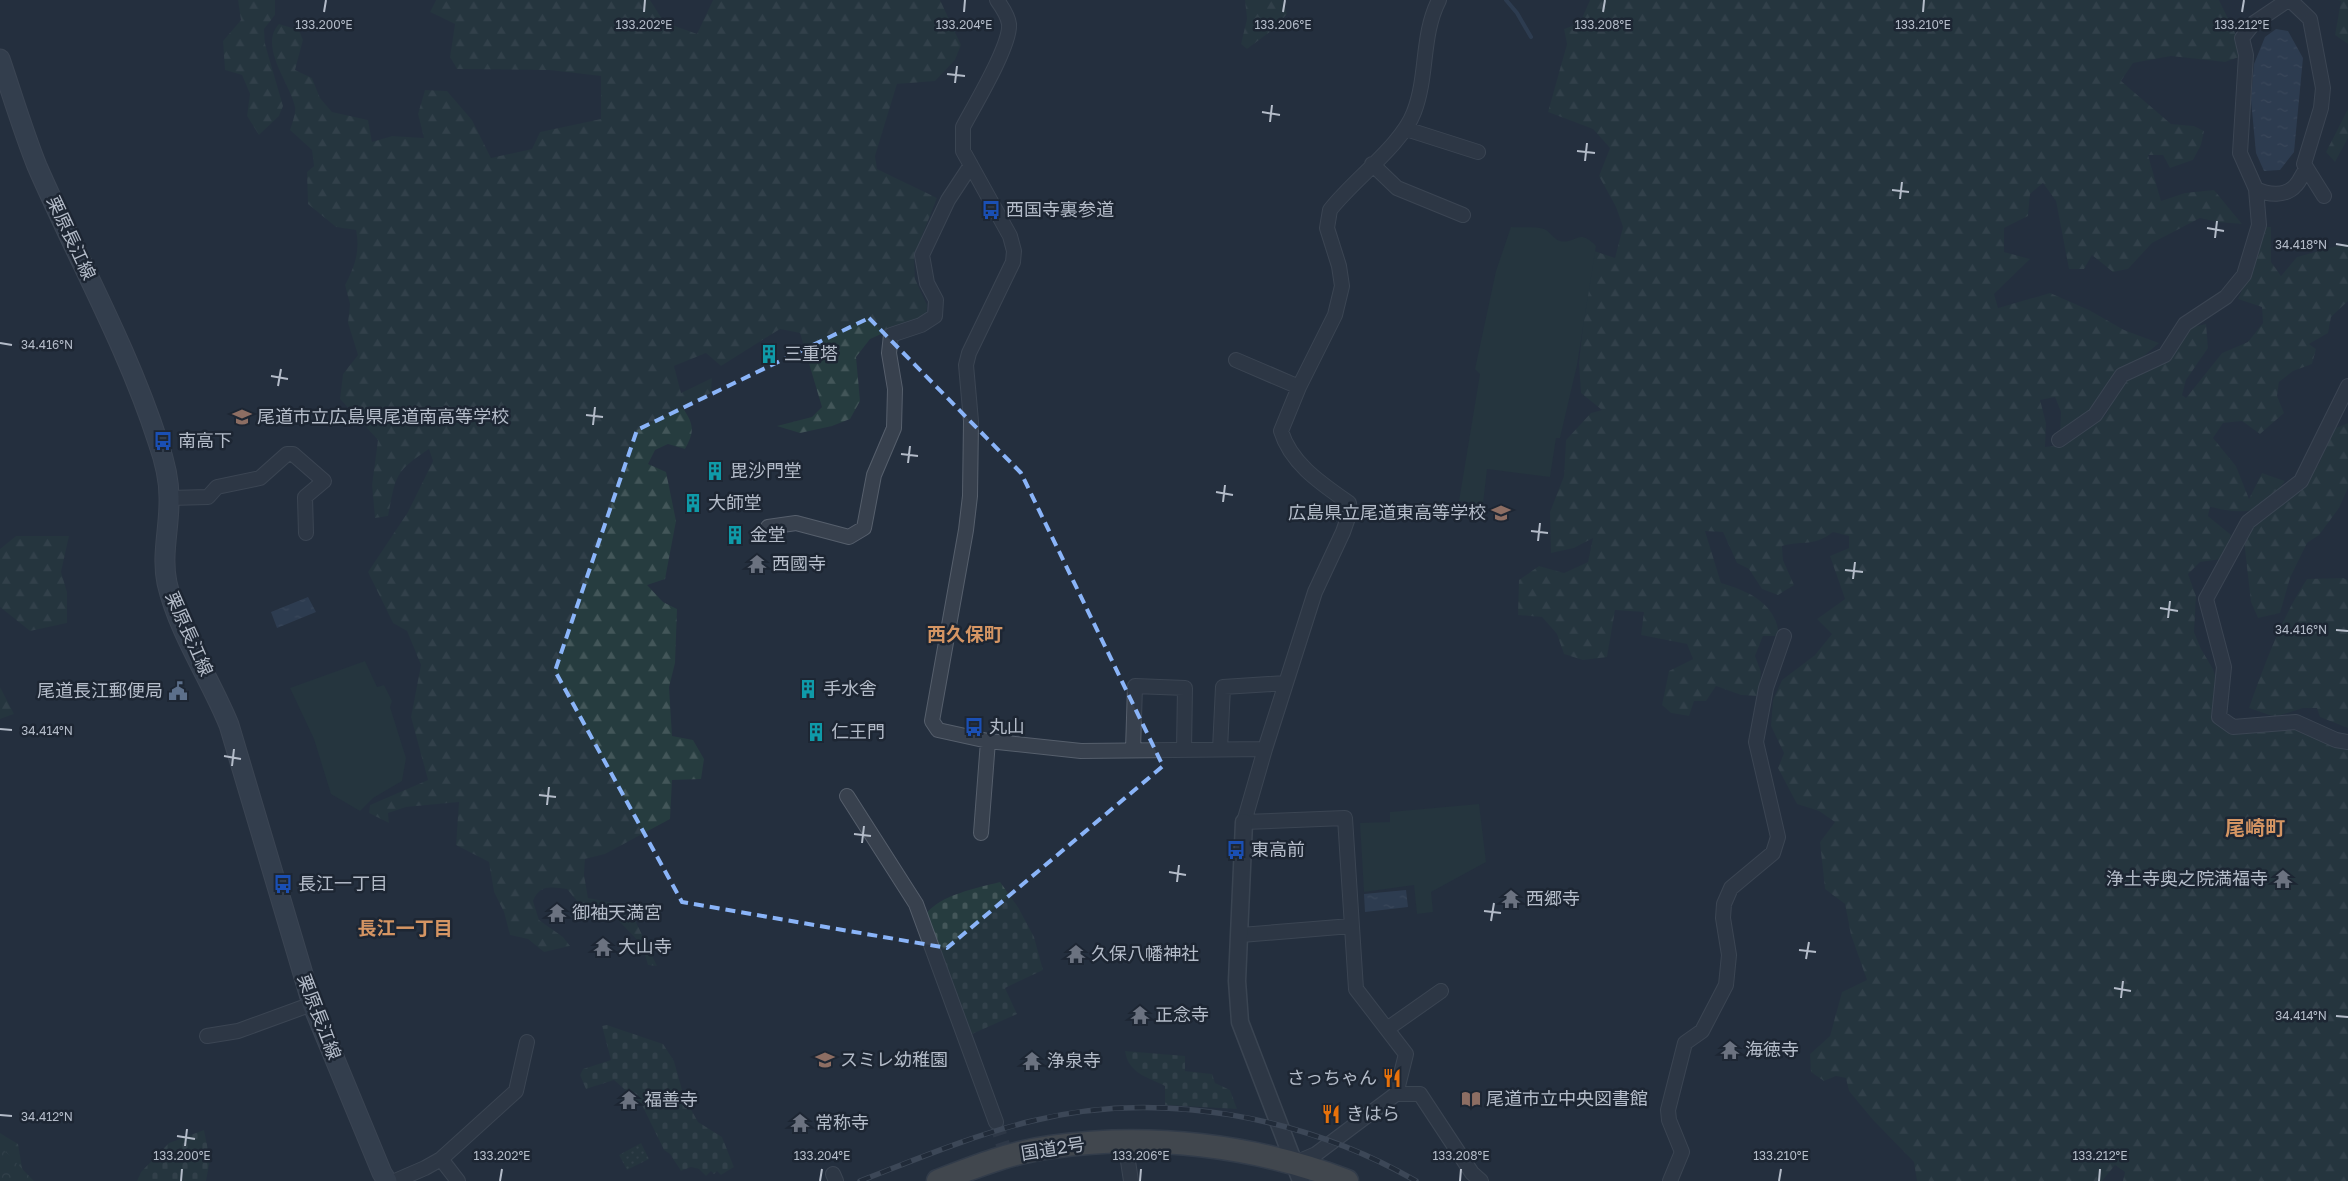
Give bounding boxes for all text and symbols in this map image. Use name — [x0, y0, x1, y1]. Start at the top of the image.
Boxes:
text: 133.200°E — [295, 17, 353, 32]
text: 133.202°E — [616, 17, 672, 32]
text: 133.204°E — [936, 17, 992, 32]
text: 133.206°E — [1254, 17, 1312, 32]
text: 133.208°E — [1574, 17, 1632, 32]
text: 133.210°E — [1895, 17, 1951, 32]
text: 133.212°E — [2214, 17, 2270, 32]
street label: 栗原長江線 — [43, 192, 101, 283]
place label: 西国寺裏参道 — [1006, 198, 1114, 220]
bus stop icon: 西国寺裏参道 — [980, 199, 1002, 221]
text: 34.418°N — [2275, 237, 2327, 252]
text: 34.416°N — [21, 337, 73, 352]
place label: 三重塔 — [784, 342, 838, 364]
building icon: 三重塔 — [758, 343, 780, 365]
place label: 尾道市立広島県尾道南高等学校 — [257, 405, 509, 427]
school or university icon: 尾道市立広島県尾道南高等学校 — [231, 406, 253, 428]
place label: 南高下 — [178, 429, 232, 451]
bus stop icon: 南高下 — [152, 430, 174, 452]
place label: 毘沙門堂 — [730, 459, 802, 481]
building icon: 毘沙門堂 — [704, 460, 726, 482]
place label: 大師堂 — [708, 491, 762, 513]
building icon: 大師堂 — [682, 492, 704, 514]
place label: 広島県立尾道東高等学校 — [1288, 501, 1486, 523]
school or university icon: 広島県立尾道東高等学校 — [1490, 502, 1512, 524]
place label: 金堂 — [750, 523, 786, 545]
building icon: 金堂 — [724, 524, 746, 546]
place label: 西國寺 — [772, 552, 826, 574]
temple icon: 西國寺 — [746, 553, 768, 575]
street label: 栗原長江線 — [162, 588, 218, 679]
district label: 西久保町 — [927, 622, 1003, 645]
text: 34.416°N — [2275, 622, 2327, 637]
place label: 手水舎 — [823, 677, 877, 699]
building icon: 手水舎 — [797, 678, 819, 700]
place label: 尾道長江郵便局 — [37, 679, 163, 701]
public building icon: 尾道長江郵便局 — [167, 680, 189, 702]
place label: 丸山 — [989, 715, 1025, 737]
bus stop icon: 丸山 — [963, 716, 985, 738]
place label: 仁王門 — [831, 720, 885, 742]
building icon: 仁王門 — [805, 721, 827, 743]
text: 34.414°N — [21, 723, 73, 738]
district label: 尾崎町 — [2225, 815, 2285, 839]
place label: 東高前 — [1251, 838, 1305, 860]
bus stop icon: 東高前 — [1225, 839, 1247, 861]
place label: 浄土寺奥之院満福寺 — [2106, 867, 2268, 889]
temple icon: 浄土寺奥之院満福寺 — [2272, 868, 2294, 890]
place label: 長江一丁目 — [298, 872, 388, 894]
bus stop icon: 長江一丁目 — [272, 873, 294, 895]
place label: 西郷寺 — [1526, 887, 1580, 909]
temple icon: 西郷寺 — [1500, 888, 1522, 910]
place label: 御袖天満宮 — [572, 901, 662, 923]
temple icon: 御袖天満宮 — [546, 902, 568, 924]
district label: 長江一丁目 — [357, 916, 453, 939]
place label: 大山寺 — [618, 935, 672, 957]
temple icon: 大山寺 — [592, 936, 614, 958]
place label: 久保八幡神社 — [1091, 942, 1199, 964]
temple icon: 久保八幡神社 — [1065, 943, 1087, 965]
street label: 栗原長江線 — [294, 971, 346, 1063]
place label: 正念寺 — [1155, 1003, 1209, 1025]
temple icon: 正念寺 — [1129, 1004, 1151, 1026]
text: 34.414°N — [2275, 1008, 2327, 1023]
place label: 海徳寺 — [1745, 1038, 1799, 1060]
temple icon: 海徳寺 — [1719, 1039, 1741, 1061]
place label: スミレ幼稚園 — [840, 1048, 948, 1070]
school or university icon: スミレ幼稚園 — [814, 1049, 836, 1071]
place label: 浄泉寺 — [1047, 1049, 1101, 1071]
temple icon: 浄泉寺 — [1021, 1050, 1043, 1072]
place label: さっちゃん — [1287, 1066, 1377, 1088]
restaurant icon: さっちゃん — [1381, 1067, 1403, 1089]
place label: 尾道市立中央図書館 — [1486, 1087, 1648, 1109]
place label: 福善寺 — [644, 1088, 698, 1110]
library icon: 尾道市立中央図書館 — [1460, 1088, 1482, 1110]
temple icon: 福善寺 — [618, 1089, 640, 1111]
place label: きはら — [1346, 1102, 1400, 1124]
restaurant icon: きはら — [1320, 1103, 1342, 1125]
text: 34.412°N — [21, 1109, 73, 1124]
place label: 常称寺 — [815, 1111, 869, 1133]
temple icon: 常称寺 — [789, 1112, 811, 1134]
street label: 国道2号 — [1019, 1132, 1086, 1164]
text: 133.200°E — [153, 1148, 211, 1163]
text: 133.202°E — [474, 1148, 530, 1163]
text: 133.204°E — [794, 1148, 850, 1163]
text: 133.206°E — [1112, 1148, 1170, 1163]
text: 133.208°E — [1432, 1148, 1490, 1163]
text: 133.210°E — [1753, 1148, 1809, 1163]
text: 133.212°E — [2072, 1148, 2128, 1163]

